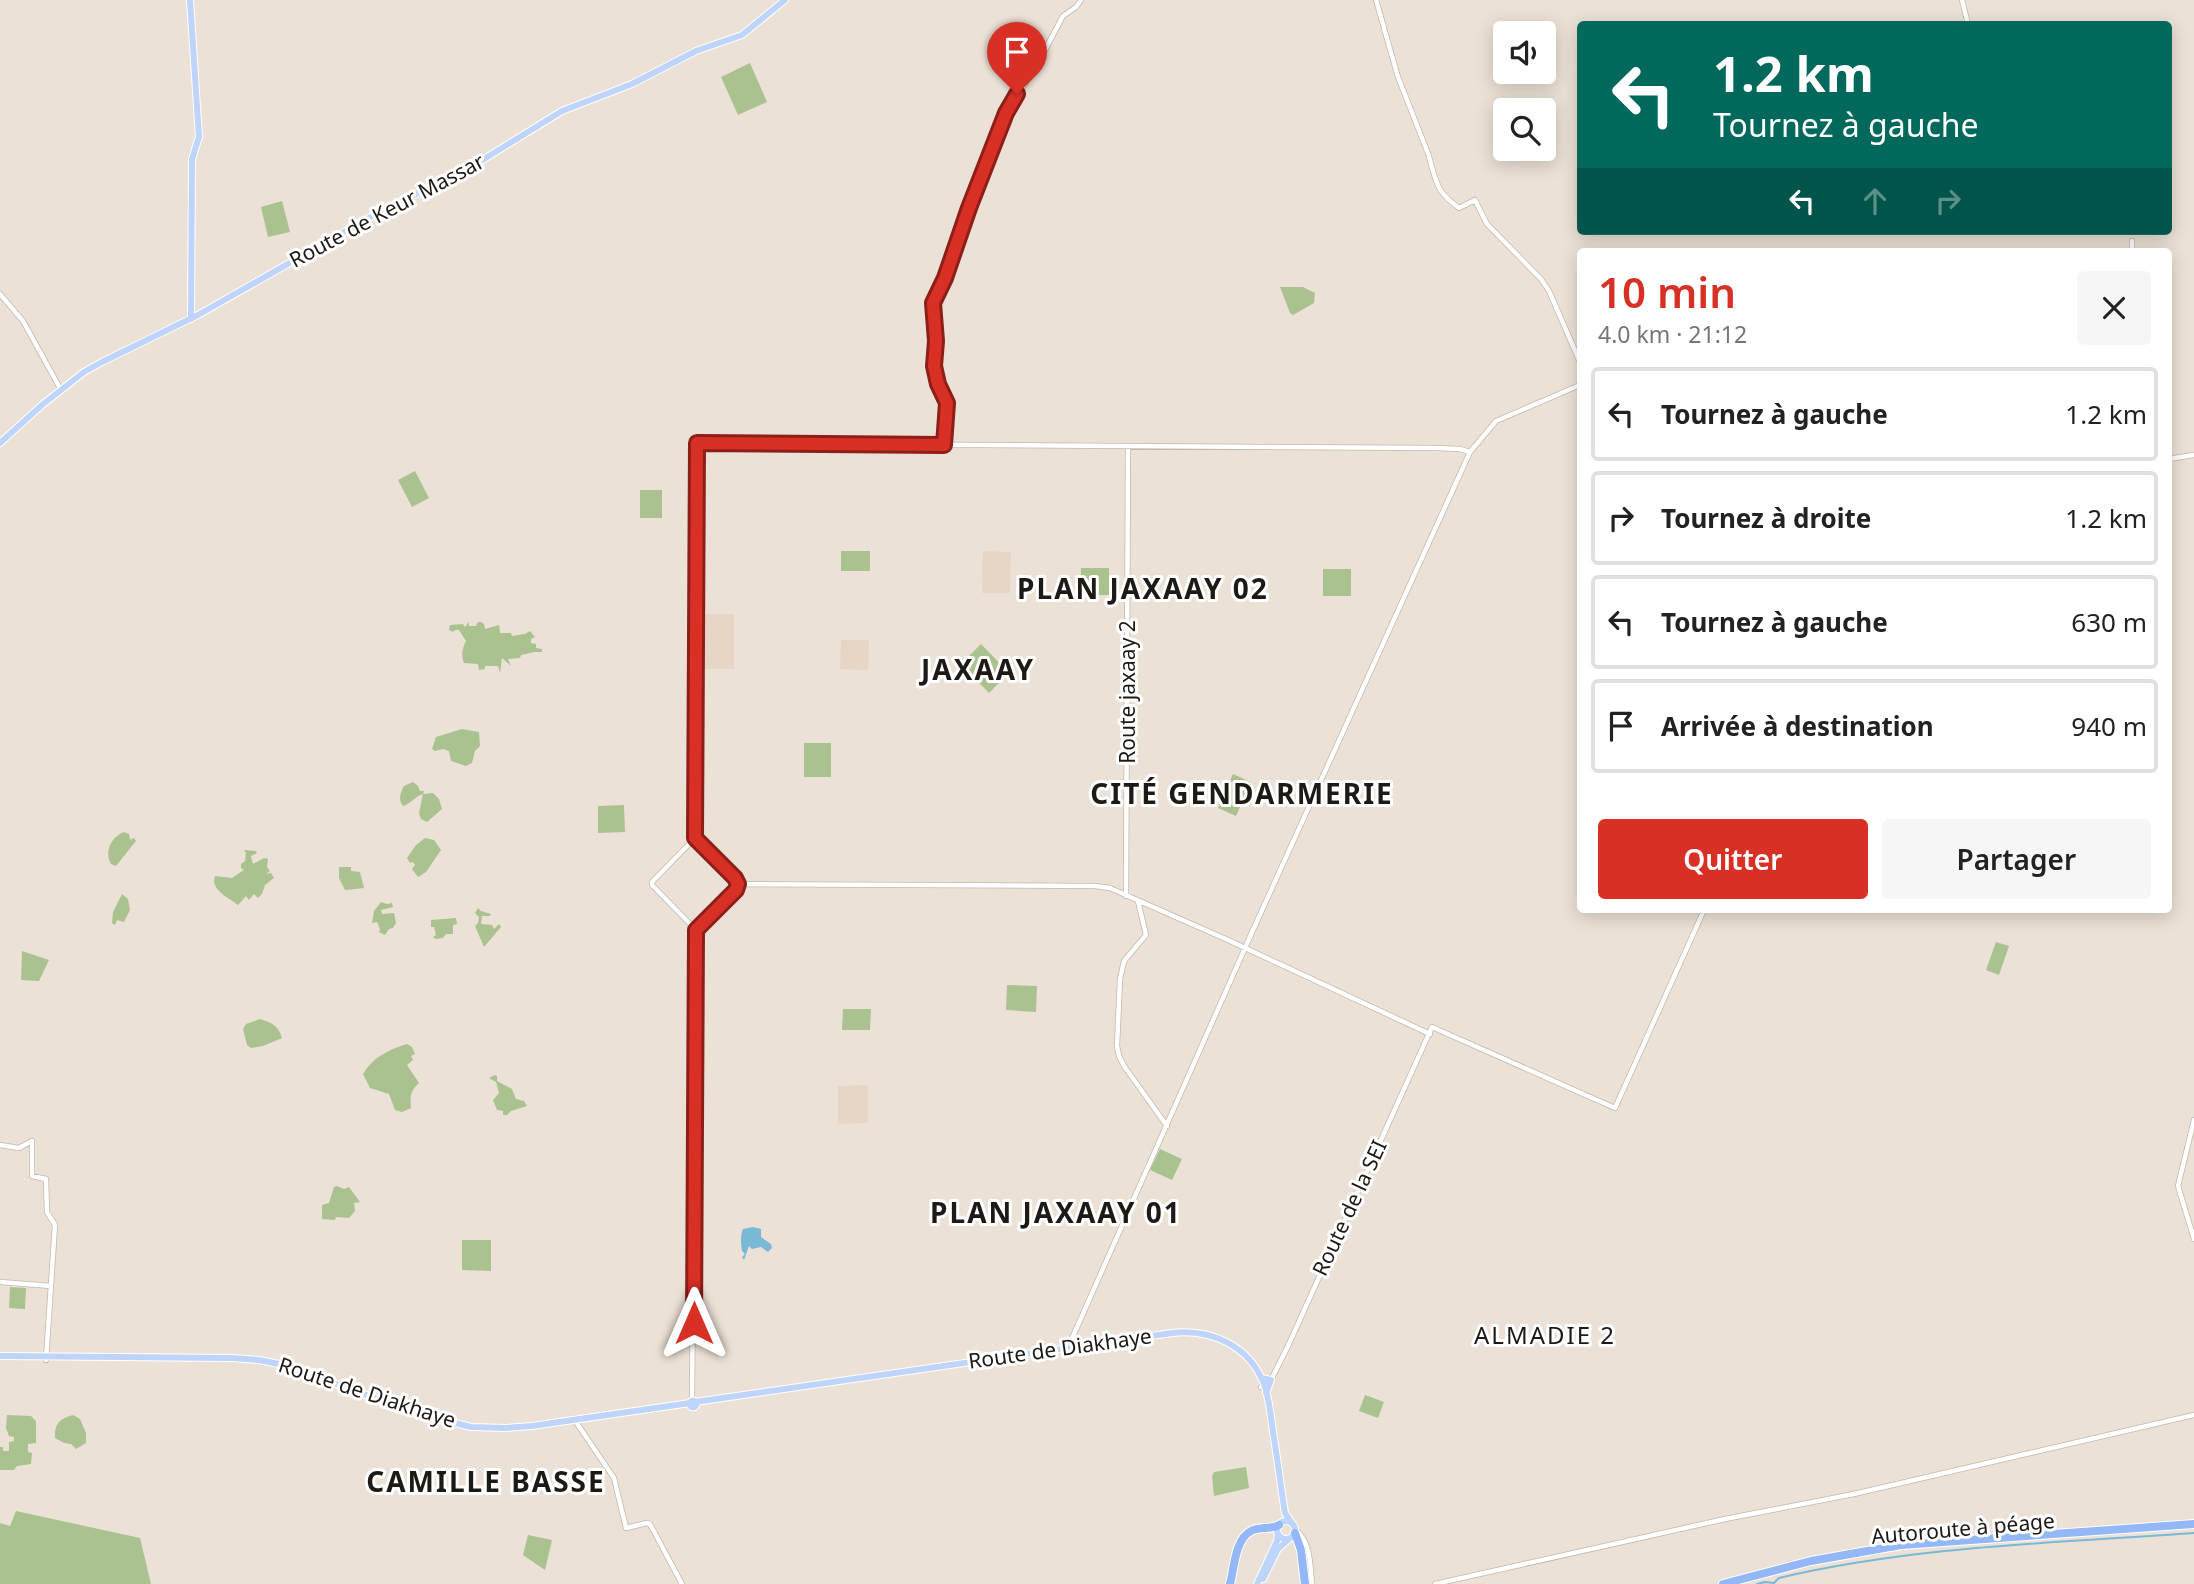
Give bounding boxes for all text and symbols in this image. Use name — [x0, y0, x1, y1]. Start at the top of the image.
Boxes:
map controls — [1493, 21, 1556, 161]
button: sound — [1493, 21, 1556, 84]
pin — [987, 22, 1047, 94]
icon: arrive — [998, 33, 1036, 71]
text: 1.2 km — [1713, 40, 1874, 106]
icon: left — [1598, 49, 1689, 140]
button: search — [1493, 98, 1556, 161]
text: Tournez à gauche — [1713, 103, 1979, 146]
street label: Route de Keur Massar — [284, 147, 489, 273]
icon: left — [1783, 182, 1821, 220]
icon: ahead — [1856, 182, 1894, 220]
icon: right — [1929, 182, 1967, 220]
text: 10 min — [1598, 263, 1736, 320]
button: close — [2077, 271, 2151, 345]
text: 4.0 km · 21:12 — [1598, 318, 1747, 350]
icon: left — [1602, 395, 1640, 433]
text: Tournez à gauche — [1661, 396, 1888, 432]
text: 1.2 km — [2065, 396, 2147, 432]
icon: right — [1602, 499, 1640, 537]
text: Tournez à droite — [1661, 500, 1871, 536]
text: 1.2 km — [2065, 500, 2147, 536]
district label: PLAN JAXAAY 02 — [1017, 569, 1269, 607]
icon: left — [1602, 603, 1640, 641]
text: Tournez à gauche — [1661, 604, 1888, 640]
text: 630 m — [2071, 604, 2147, 640]
street label: Route jaxaay 2 — [1113, 620, 1141, 764]
district label: JAXAAY — [918, 650, 1035, 688]
icon: arrive — [1602, 707, 1640, 745]
text: Arrivée à destination — [1661, 708, 1934, 744]
text: 940 m — [2071, 708, 2147, 744]
district label: CITÉ GENDARMERIE — [1090, 774, 1394, 812]
button: Quitter — [1598, 819, 1868, 899]
button: Partager — [1882, 819, 2151, 899]
street label: Route de la SEI — [1305, 1135, 1393, 1280]
district label: PLAN JAXAAY 01 — [930, 1193, 1182, 1231]
position arrow — [657, 1286, 731, 1360]
district label: ALMADIE 2 — [1474, 1318, 1616, 1351]
street label: Route de Diakhaye — [966, 1321, 1153, 1375]
street label: Route de Diakhaye — [275, 1350, 460, 1434]
district label: CAMILLE BASSE — [366, 1462, 606, 1500]
street label: Autoroute à péage — [1870, 1506, 2056, 1550]

